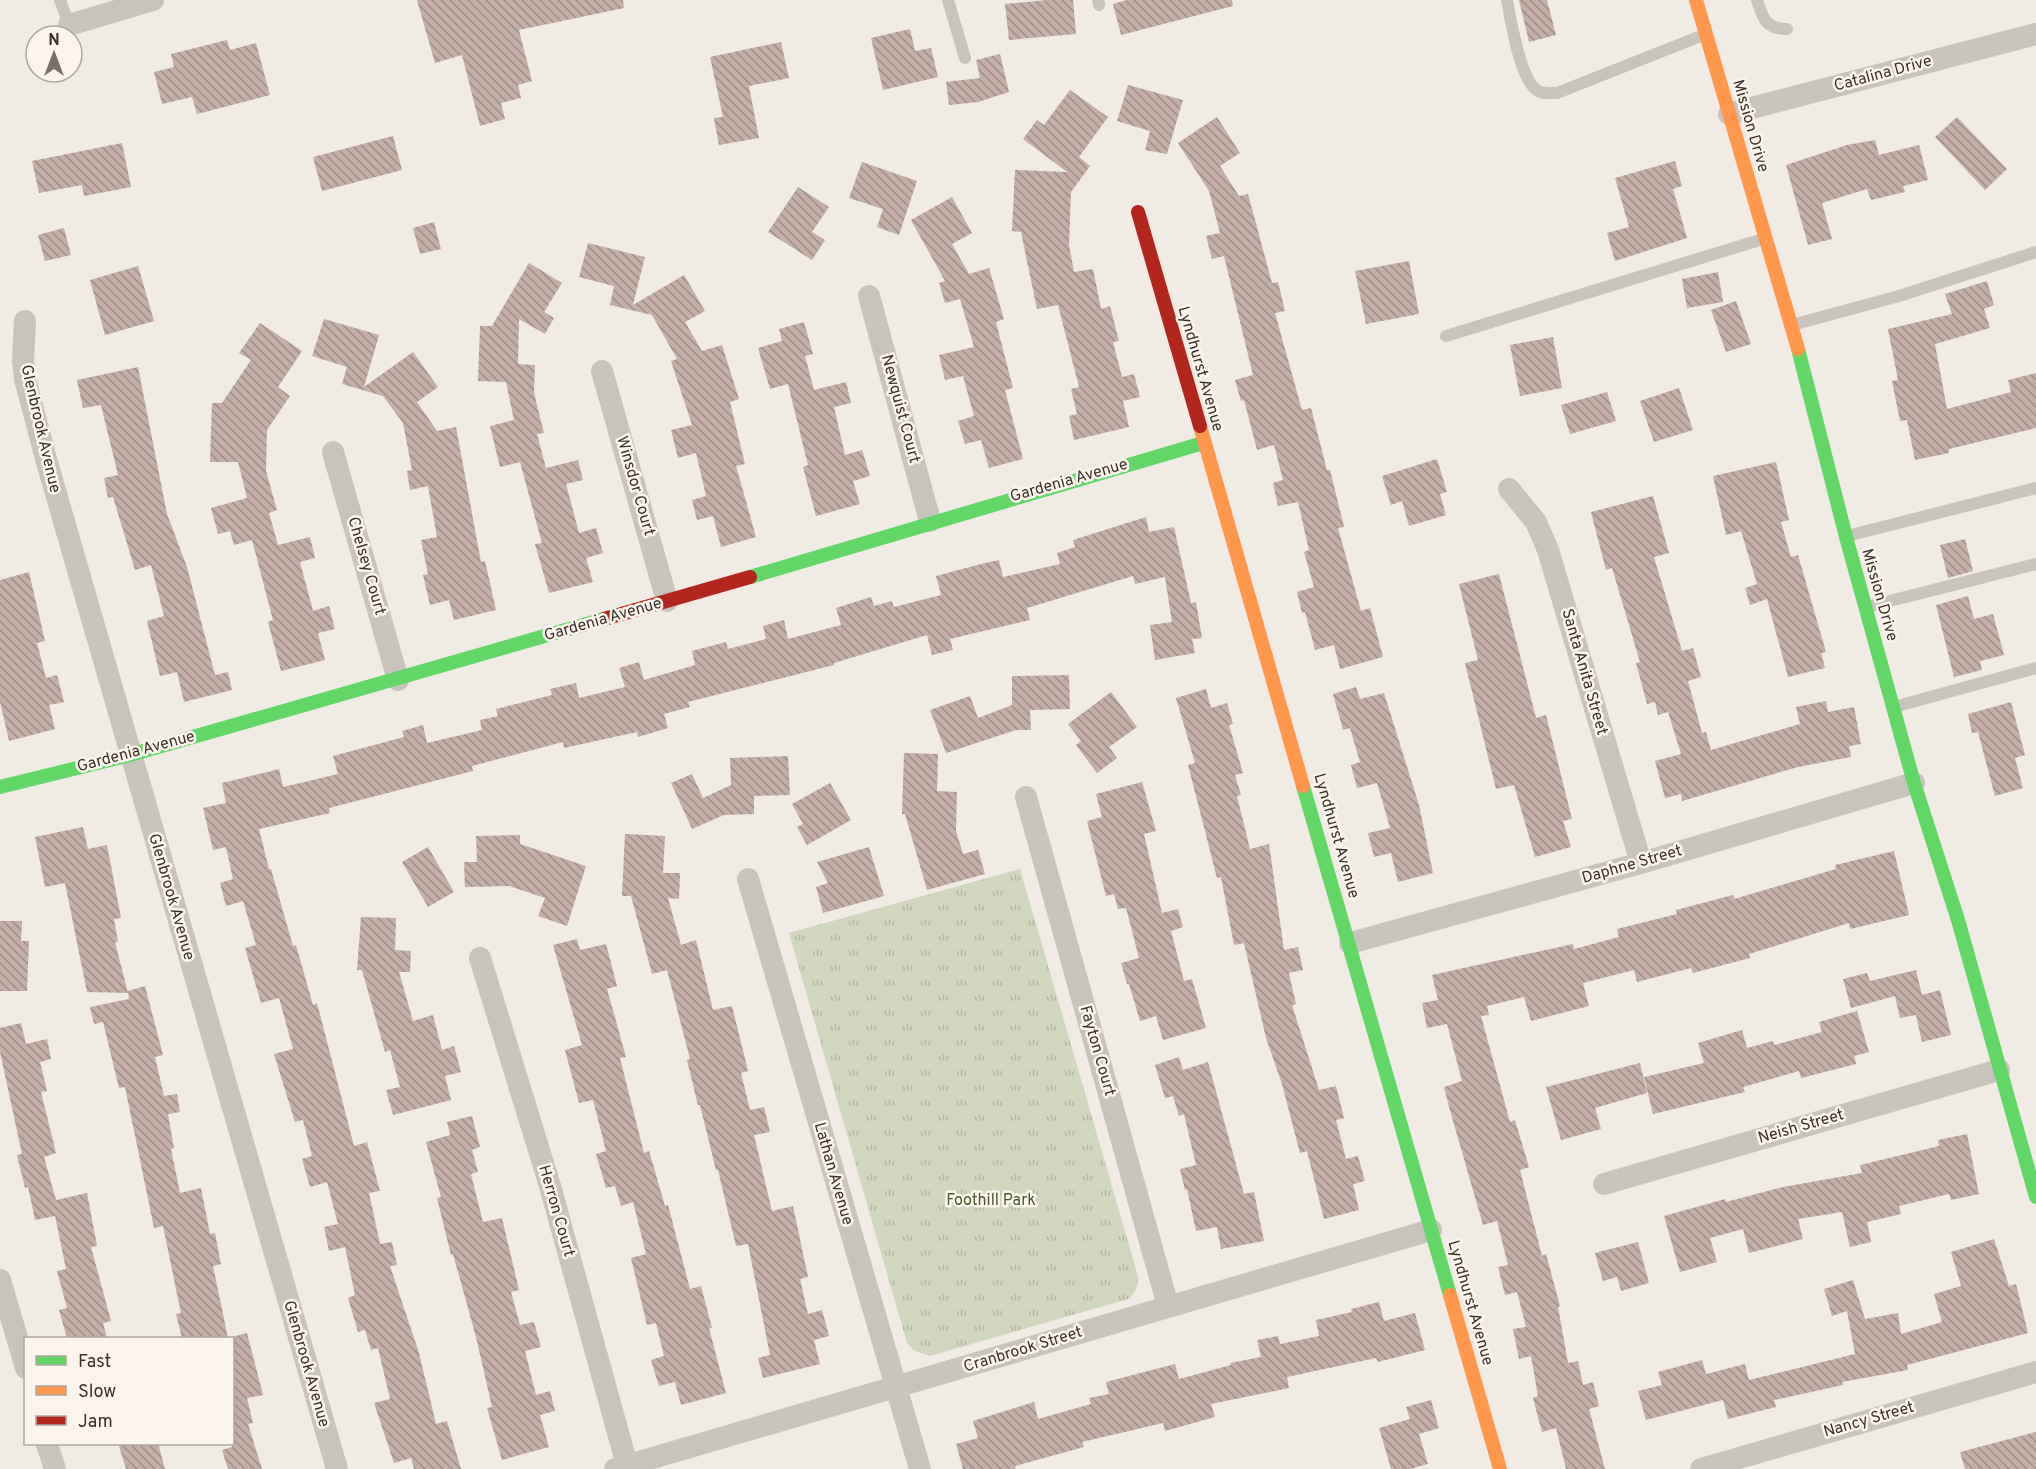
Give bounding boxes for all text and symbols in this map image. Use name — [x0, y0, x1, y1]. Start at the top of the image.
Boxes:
north arrow — [24, 24, 84, 84]
text: N — [48, 31, 60, 51]
street label: Catalina Drive — [1832, 51, 1934, 97]
street label: Mission Drive — [1727, 77, 1773, 175]
street label: Lyndhurst Avenue — [1173, 304, 1227, 434]
street label: Newquist Court — [876, 353, 924, 465]
street label: Glenbrook Avenue — [16, 363, 64, 495]
street label: Winsdor Court — [611, 434, 659, 538]
street label: Gardenia Avenue — [1008, 455, 1130, 507]
street label: Chelsey Court — [342, 515, 390, 617]
street label: Mission Drive — [1856, 546, 1902, 644]
street label: Gardenia Avenue — [542, 594, 664, 646]
street label: Santa Anita Street — [1556, 607, 1612, 737]
street label: Gardenia Avenue — [75, 727, 197, 777]
street label: Lyndhurst Avenue — [1309, 771, 1363, 901]
street label: Glenbrook Avenue — [143, 831, 199, 963]
street label: Daphne Street — [1580, 841, 1684, 889]
street label: Fayton Court — [1075, 1003, 1119, 1099]
street label: Neish Street — [1756, 1105, 1846, 1149]
street label: Lathan Avenue — [809, 1120, 857, 1228]
street label: Herron Court — [533, 1163, 579, 1259]
park label: Foothill Park — [946, 1191, 1036, 1211]
street label: Lyndhurst Avenue — [1443, 1238, 1497, 1368]
street label: Glenbrook Avenue — [278, 1298, 334, 1430]
street label: Cranbrook Street — [961, 1322, 1085, 1378]
legend — [24, 1337, 234, 1445]
text: Fast — [78, 1351, 111, 1374]
text: Slow — [78, 1381, 116, 1404]
street label: Nancy Street — [1821, 1398, 1917, 1442]
text: Jam — [78, 1411, 113, 1434]

